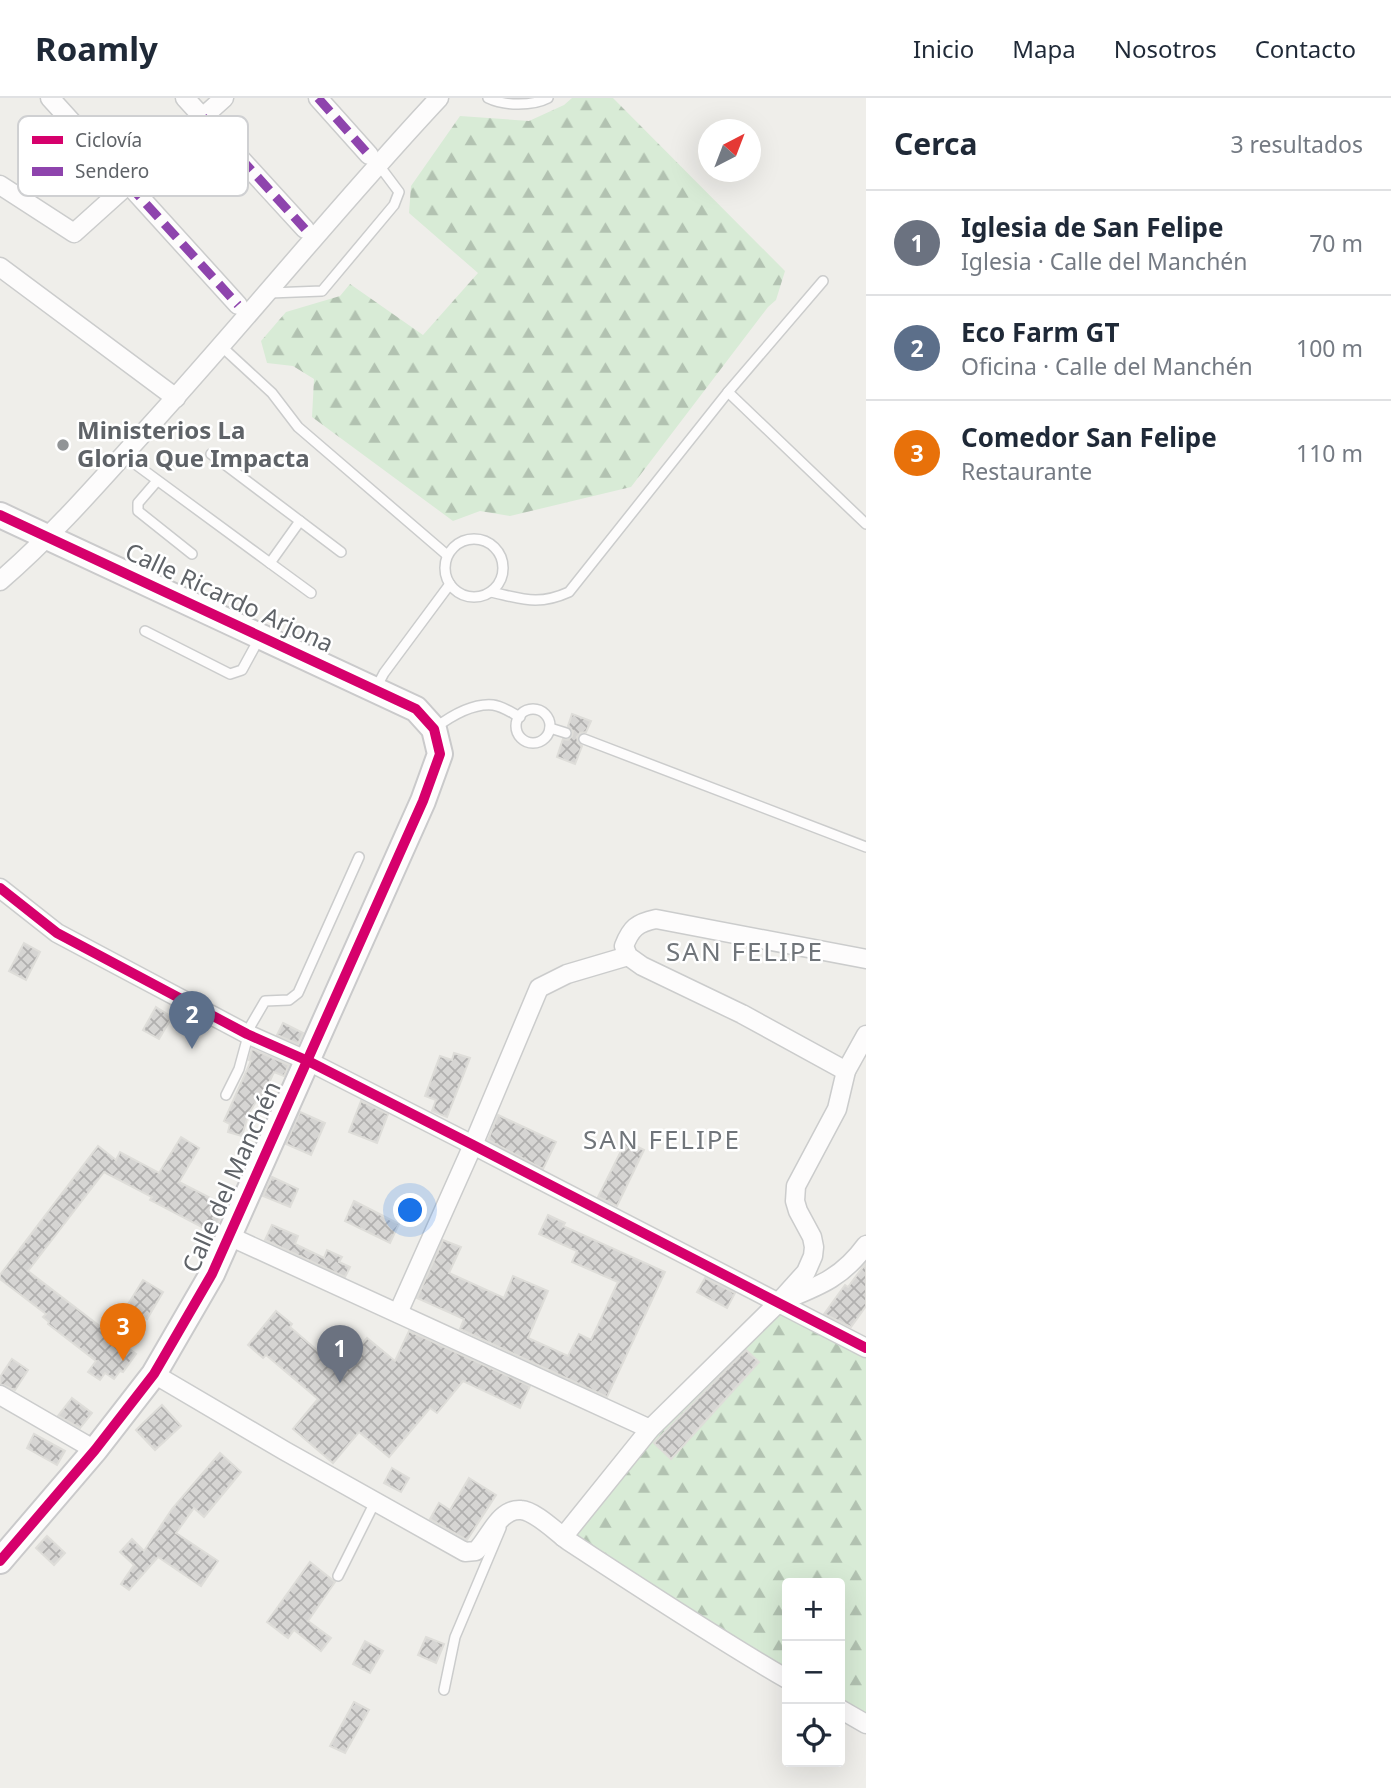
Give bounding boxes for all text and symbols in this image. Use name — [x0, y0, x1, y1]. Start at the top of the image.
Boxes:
text: Roamly — [35, 26, 158, 71]
text: Inicio — [913, 32, 974, 65]
text: Mapa — [1012, 32, 1076, 65]
text: Nosotros — [1114, 32, 1217, 65]
text: Contacto — [1255, 32, 1356, 65]
legend — [18, 116, 248, 196]
north arrow — [698, 119, 761, 182]
text: Cerca — [894, 123, 977, 164]
text: Ciclovía — [75, 127, 142, 153]
text: 3 resultados — [1230, 128, 1363, 160]
text: Sendero — [75, 158, 149, 184]
text: Iglesia de San Felipe — [961, 209, 1224, 245]
text: 1 — [910, 227, 924, 259]
text: 70 m — [1309, 227, 1363, 259]
text: Iglesia · Calle del Manchén — [961, 245, 1248, 277]
text: Eco Farm GT — [961, 314, 1119, 350]
text: 2 — [910, 332, 924, 364]
text: 100 m — [1296, 332, 1363, 364]
text: Oficina · Calle del Manchén — [961, 350, 1253, 382]
place label: Ministerios La Gloria Que Impacta — [77, 413, 310, 474]
text: Comedor San Felipe — [961, 419, 1217, 455]
marker: Ministerios La Gloria Que Impacta — [55, 437, 71, 453]
text: 3 — [910, 437, 924, 469]
text: 110 m — [1296, 437, 1363, 469]
text: Restaurante — [961, 455, 1092, 487]
street label: Calle Ricardo Arjona — [120, 534, 339, 659]
district label: SAN FELIPE — [666, 933, 824, 969]
pin: 2 — [169, 991, 215, 1049]
street label: Calle del Manchén — [174, 1075, 288, 1277]
district label: SAN FELIPE — [583, 1121, 741, 1157]
your location — [393, 1193, 427, 1227]
pin: 3 — [100, 1303, 146, 1361]
pin: 1 — [317, 1325, 363, 1383]
map controls — [782, 1578, 845, 1767]
button: + — [782, 1578, 845, 1641]
button: − — [782, 1641, 845, 1704]
button: locate — [782, 1704, 845, 1767]

